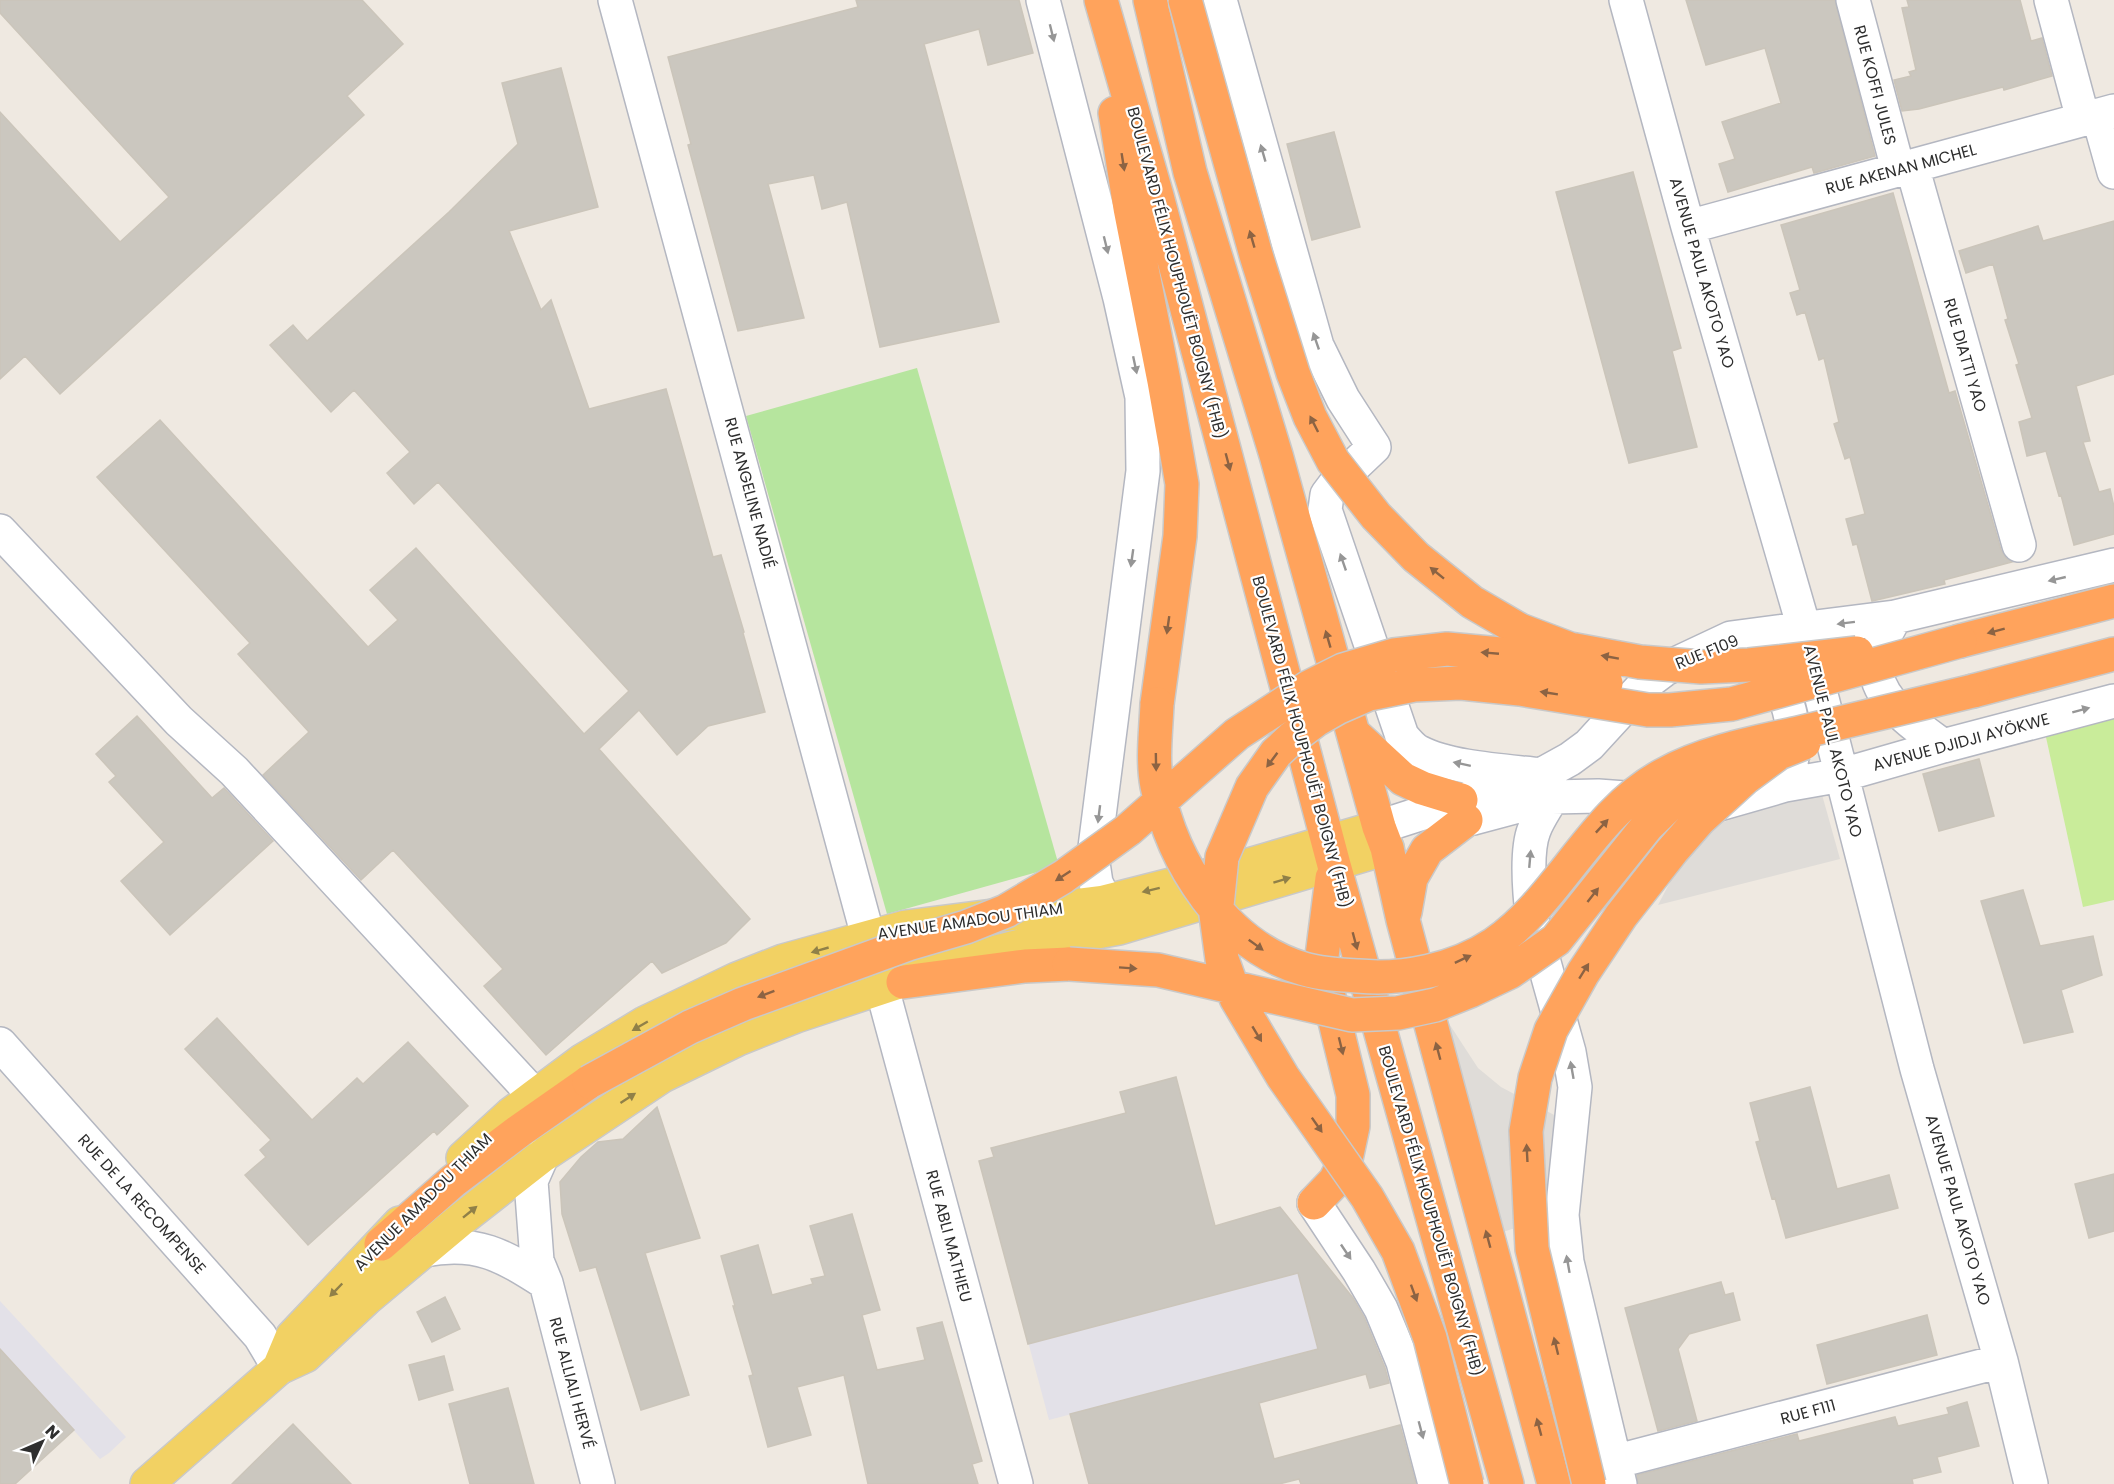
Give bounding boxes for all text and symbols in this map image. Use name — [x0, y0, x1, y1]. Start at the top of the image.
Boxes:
street label: RUE KOFFI JULES — [1848, 22, 1902, 148]
one-way arrow — [1047, 24, 1057, 43]
street label: BOULEVARD FÉLIX HOUPHOUËT BOIGNY (FHB) — [1122, 104, 1232, 442]
street label: RUE AKENAN MICHEL — [1823, 138, 1979, 200]
one-way arrow — [1258, 144, 1267, 162]
one-way arrow — [1118, 153, 1127, 172]
street label: AVENUE PAUL AKOTO YAO — [1664, 175, 1740, 371]
one-way arrow — [1247, 230, 1256, 248]
one-way arrow — [1102, 236, 1112, 255]
street label: RUE DIATTI YAO — [1938, 295, 1992, 415]
one-way arrow — [1311, 332, 1320, 350]
one-way arrow — [1130, 355, 1140, 374]
street label: RUE ANGELINE NADIÉ — [719, 415, 781, 571]
one-way arrow — [1309, 415, 1319, 432]
one-way arrow — [1223, 452, 1233, 471]
one-way arrow — [1127, 549, 1136, 568]
one-way arrow — [1337, 553, 1347, 571]
one-way arrow — [1429, 568, 1444, 580]
street label: BOULEVARD FÉLIX HOUPHOUËT BOIGNY (FHB) — [1247, 573, 1357, 911]
one-way arrow — [2048, 574, 2066, 584]
one-way arrow — [1163, 616, 1173, 635]
one-way arrow — [1836, 618, 1855, 628]
one-way arrow — [1987, 627, 2006, 637]
street label: RUE F109 — [1672, 629, 1742, 675]
one-way arrow — [1323, 630, 1332, 648]
street label: AVENUE PAUL AKOTO YAO — [1798, 642, 1868, 840]
one-way arrow — [1481, 648, 1500, 658]
one-way arrow — [1600, 652, 1619, 661]
one-way arrow — [1539, 689, 1558, 698]
one-way arrow — [2072, 704, 2090, 714]
street label: AVENUE DJIDJI AYÖKWE — [1870, 707, 2052, 777]
one-way arrow — [1266, 751, 1278, 767]
one-way arrow — [1152, 753, 1161, 772]
one-way arrow — [1453, 759, 1472, 768]
one-way arrow — [1094, 804, 1103, 823]
one-way arrow — [1595, 819, 1609, 834]
one-way arrow — [1525, 850, 1535, 869]
one-way arrow — [1056, 870, 1072, 882]
one-way arrow — [1273, 875, 1291, 884]
one-way arrow — [1141, 885, 1160, 895]
one-way arrow — [1586, 887, 1598, 902]
street label: AVENUE AMADOU THIAM — [876, 897, 1064, 945]
one-way arrow — [1351, 932, 1361, 950]
one-way arrow — [1248, 939, 1264, 951]
one-way arrow — [810, 946, 828, 955]
one-way arrow — [1455, 954, 1473, 964]
one-way arrow — [1118, 963, 1137, 972]
one-way arrow — [1579, 963, 1590, 979]
one-way arrow — [757, 990, 775, 1000]
one-way arrow — [632, 1020, 648, 1031]
one-way arrow — [1252, 1026, 1262, 1043]
one-way arrow — [1336, 1036, 1346, 1055]
one-way arrow — [1433, 1041, 1442, 1059]
street label: BOULEVARD FÉLIX HOUPHOUËT BOIGNY (FHB) — [1373, 1043, 1489, 1379]
one-way arrow — [1567, 1060, 1576, 1079]
one-way arrow — [620, 1092, 636, 1104]
street label: AVENUE PAUL AKOTO YAO — [1920, 1112, 1996, 1308]
one-way arrow — [1311, 1117, 1322, 1133]
street label: AVENUE AMADOU THIAM — [349, 1128, 497, 1276]
street label: RUE DE LA RECOMPENSE — [73, 1129, 211, 1279]
one-way arrow — [1522, 1144, 1531, 1163]
street label: RUE ABLI MATHIEU — [920, 1167, 978, 1305]
one-way arrow — [462, 1205, 478, 1218]
one-way arrow — [1483, 1230, 1493, 1248]
one-way arrow — [1341, 1243, 1352, 1260]
one-way arrow — [1563, 1254, 1572, 1273]
one-way arrow — [330, 1283, 344, 1297]
one-way arrow — [1409, 1284, 1419, 1302]
street label: RUE ALLIALI HERVÉ — [543, 1315, 601, 1451]
one-way arrow — [1550, 1336, 1560, 1355]
street label: RUE F111 — [1778, 1394, 1838, 1430]
north arrow — [12, 1412, 72, 1472]
one-way arrow — [1533, 1418, 1543, 1437]
text: N — [40, 1420, 65, 1444]
one-way arrow — [1417, 1421, 1426, 1439]

